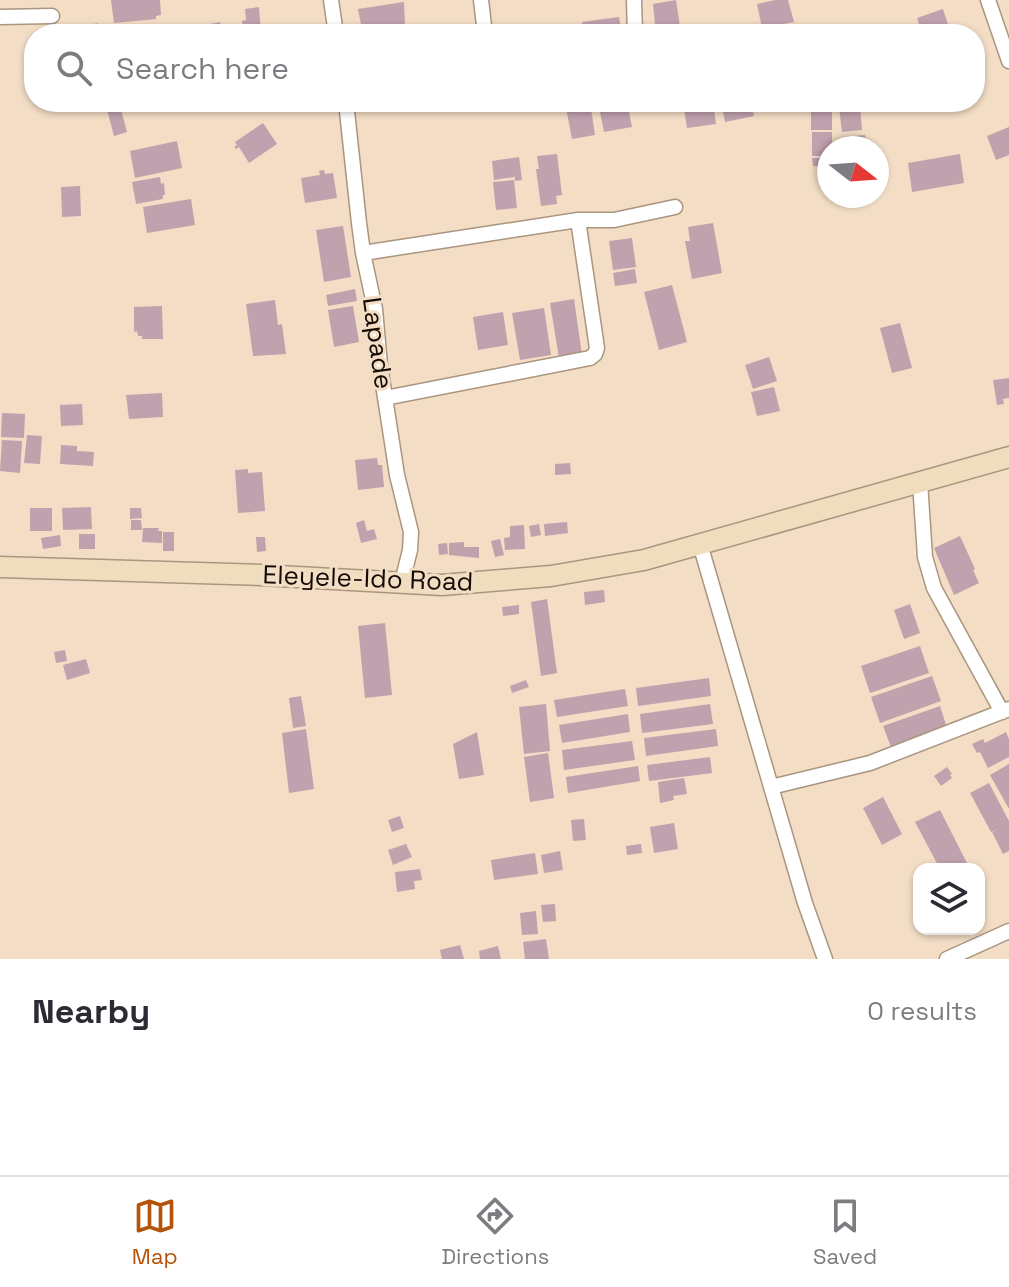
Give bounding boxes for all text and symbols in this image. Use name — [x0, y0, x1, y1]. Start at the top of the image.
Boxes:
search box — [24, 24, 985, 112]
icon: search — [52, 46, 96, 90]
text: Search here — [116, 49, 289, 88]
north arrow — [817, 136, 889, 208]
street label: Lapade — [355, 295, 401, 391]
street label: Eleyele-Ido Road — [262, 557, 474, 599]
map controls — [913, 863, 985, 935]
button: layers — [913, 863, 985, 935]
text: Nearby — [32, 990, 150, 1033]
text: 0 results — [867, 994, 977, 1028]
tab: Map — [132, 1194, 178, 1270]
tab: Directions — [441, 1194, 549, 1270]
tab: Saved — [813, 1194, 877, 1270]

